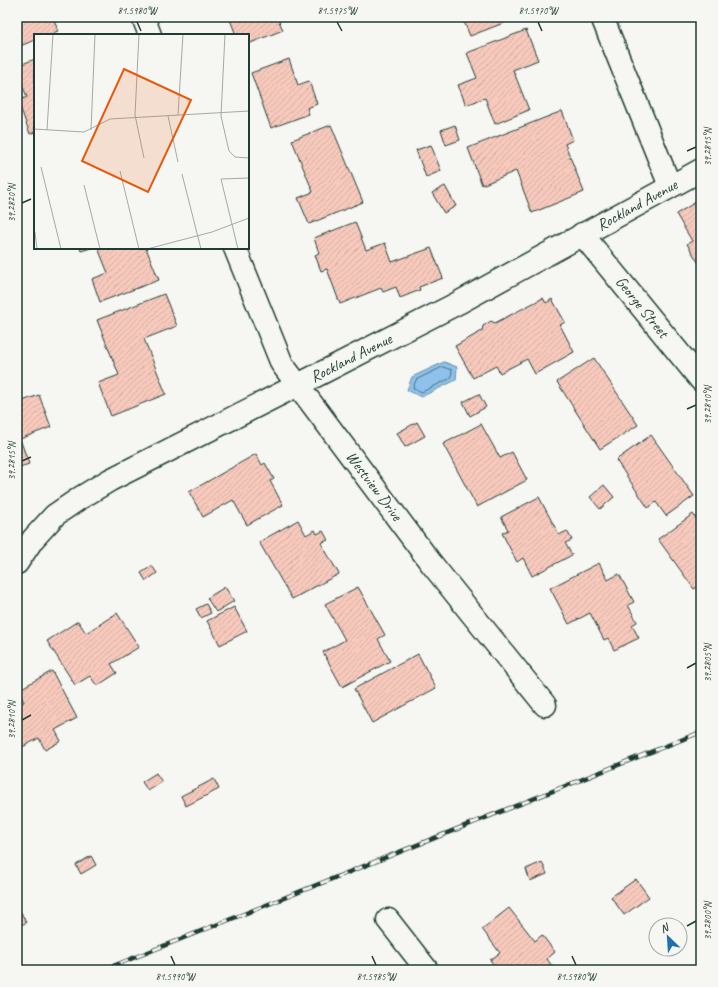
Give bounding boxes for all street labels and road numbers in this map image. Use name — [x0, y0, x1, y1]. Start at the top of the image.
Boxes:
street label: Rockland Avenue — [593, 174, 682, 235]
street label: George Street — [611, 272, 674, 343]
street label: Rockland Avenue — [307, 328, 397, 387]
street label: Westview Drive — [341, 447, 408, 526]

